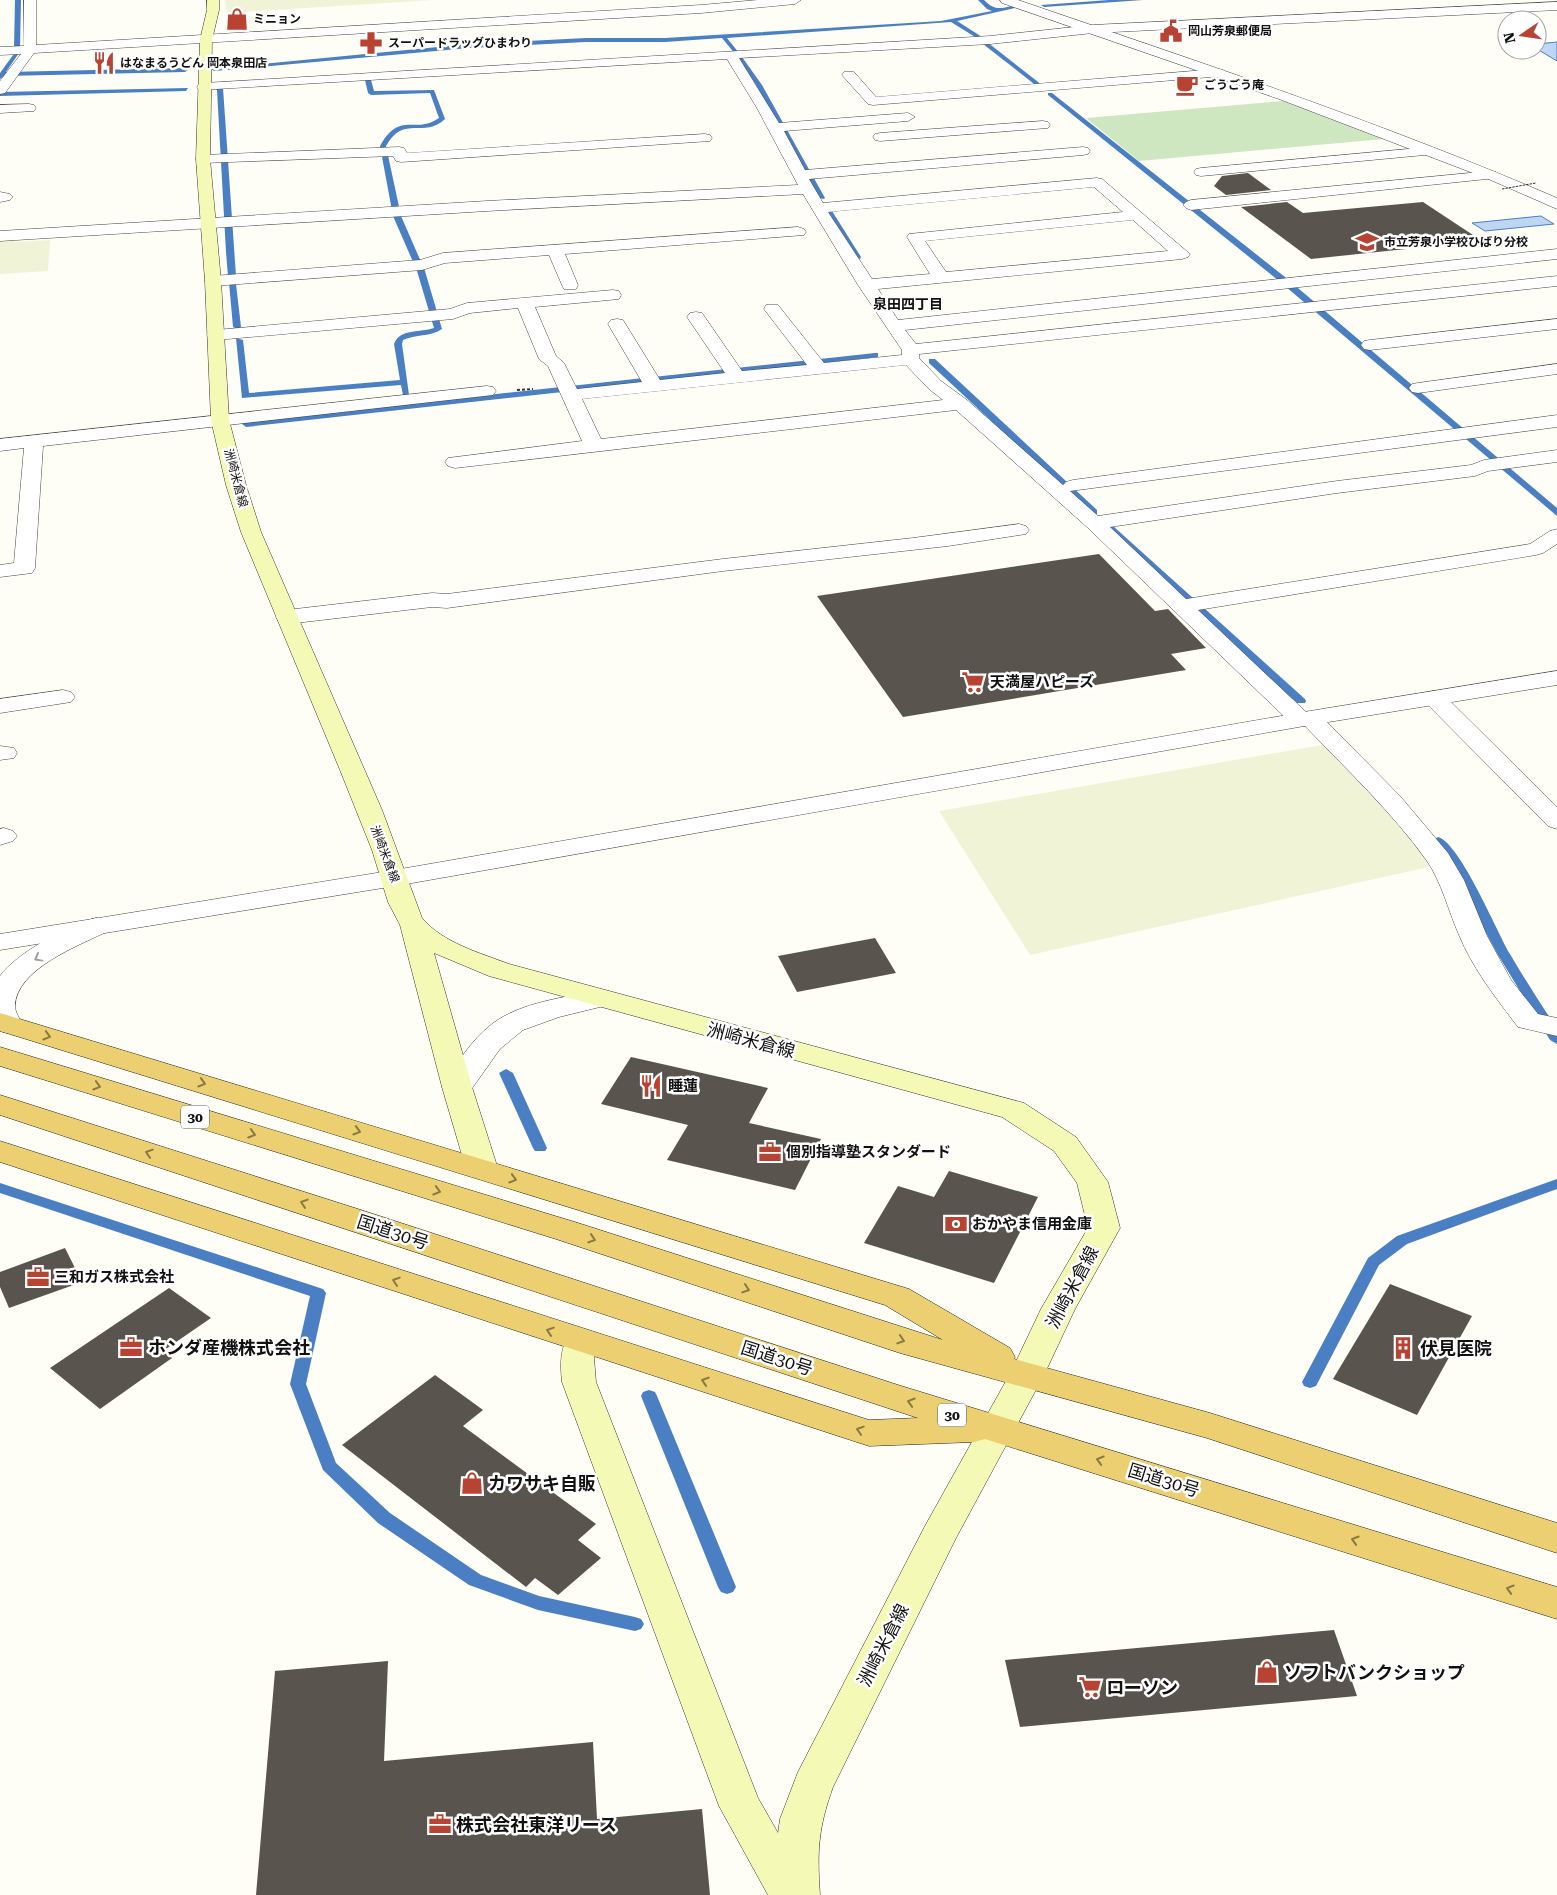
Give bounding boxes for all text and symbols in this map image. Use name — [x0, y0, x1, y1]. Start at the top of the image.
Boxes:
shop icon: ミニョン — [224, 6, 250, 32]
north arrow — [1497, 10, 1547, 60]
place label: ミニョン — [253, 12, 301, 26]
public building icon: 岡山芳泉郵便局 — [1158, 18, 1184, 44]
place label: 岡山芳泉郵便局 — [1188, 24, 1272, 38]
pharmacy icon: スーパードラッグひまわり — [358, 30, 384, 56]
text: N — [1500, 31, 1518, 45]
place label: スーパードラッグひまわり — [388, 36, 532, 50]
restaurant icon: はなまるうどん 岡本泉田店 — [91, 50, 117, 76]
place label: はなまるうどん 岡本泉田店 — [120, 56, 267, 70]
cafe icon: ごうごう庵 — [1174, 72, 1200, 98]
place label: ごうごう庵 — [1204, 78, 1264, 92]
school or university icon: 市立芳泉小学校ひばり分校 — [1354, 229, 1380, 255]
place label: 市立芳泉小学校ひばり分校 — [1384, 235, 1528, 249]
district label: 泉田四丁目 — [873, 296, 943, 312]
street label: 洲崎米倉線 — [221, 447, 251, 509]
supermarket icon: 天満屋ハピーズ — [960, 669, 986, 695]
place label: 天満屋ハピーズ — [990, 673, 1094, 691]
street label: 洲崎米倉線 — [368, 823, 402, 885]
one-way arrow — [34, 951, 43, 961]
street label: 洲崎米倉線 — [705, 1018, 797, 1062]
one-way arrow — [42, 1030, 50, 1040]
restaurant icon: 睡蓮 — [638, 1073, 664, 1099]
place label: 睡蓮 — [668, 1077, 698, 1095]
one-way arrow — [197, 1078, 206, 1088]
one-way arrow — [92, 1081, 100, 1091]
road number: 30 — [181, 1106, 209, 1128]
one-way arrow — [353, 1126, 361, 1136]
one-way arrow — [247, 1129, 256, 1139]
office icon: 個別指導塾スタンダード — [757, 1139, 783, 1165]
place label: 個別指導塾スタンダード — [786, 1143, 951, 1161]
one-way arrow — [146, 1149, 154, 1159]
one-way arrow — [508, 1173, 516, 1183]
one-way arrow — [432, 1186, 440, 1196]
one-way arrow — [300, 1198, 309, 1208]
street label: 国道30号 — [354, 1211, 432, 1253]
bank icon: おかやま信用金庫 — [943, 1211, 969, 1237]
place label: おかやま信用金庫 — [972, 1215, 1092, 1233]
one-way arrow — [587, 1233, 596, 1243]
street label: 洲崎米倉線 — [1042, 1242, 1102, 1332]
office icon: 三和ガス株式会社 — [25, 1264, 51, 1290]
place label: 三和ガス株式会社 — [54, 1268, 174, 1286]
one-way arrow — [392, 1276, 401, 1286]
one-way arrow — [742, 1284, 750, 1294]
one-way arrow — [547, 1327, 555, 1337]
office icon: ホンダ産機株式会社 — [118, 1334, 144, 1360]
one-way arrow — [896, 1334, 905, 1344]
building icon: 伏見医院 — [1390, 1335, 1416, 1361]
place label: ホンダ産機株式会社 — [148, 1337, 310, 1358]
street label: 国道30号 — [738, 1337, 816, 1379]
place label: 伏見医院 — [1420, 1338, 1492, 1359]
one-way arrow — [702, 1376, 710, 1386]
one-way arrow — [908, 1398, 916, 1408]
road number: 30 — [938, 1404, 966, 1426]
one-way arrow — [856, 1426, 865, 1436]
one-way arrow — [1097, 1456, 1105, 1466]
street label: 国道30号 — [1125, 1459, 1203, 1501]
shop icon: カワサキ自販 — [459, 1470, 485, 1496]
place label: カワサキ自販 — [488, 1473, 596, 1494]
one-way arrow — [1352, 1536, 1360, 1546]
one-way arrow — [1507, 1584, 1515, 1594]
street label: 洲崎米倉線 — [853, 1600, 913, 1690]
shop icon: ソフトバンクショップ — [1254, 1659, 1280, 1685]
place label: ソフトバンクショップ — [1284, 1662, 1465, 1683]
supermarket icon: ローソン — [1077, 1674, 1103, 1700]
place label: ローソン — [1106, 1677, 1178, 1698]
office icon: 株式会社東洋リース — [427, 1811, 453, 1837]
place label: 株式会社東洋リース — [456, 1814, 617, 1835]

